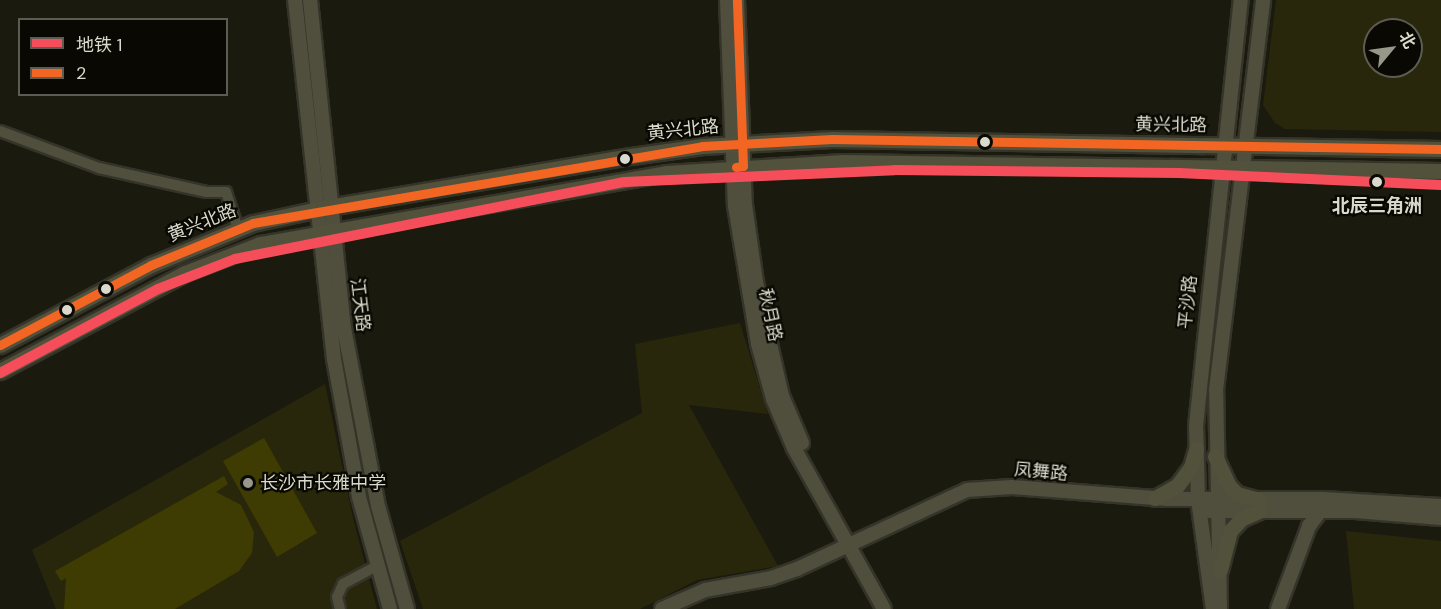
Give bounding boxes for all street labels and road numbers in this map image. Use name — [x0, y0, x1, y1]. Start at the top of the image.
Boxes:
street label: 黄兴北路 — [1135, 114, 1207, 136]
street label: 黄兴北路 — [646, 115, 720, 145]
street label: 黄兴北路 — [165, 200, 239, 246]
street label: 平沙路 — [1174, 274, 1202, 330]
street label: 江天路 — [346, 277, 374, 333]
street label: 秋月路 — [754, 286, 786, 344]
street label: 凤舞路 — [1013, 459, 1069, 485]

